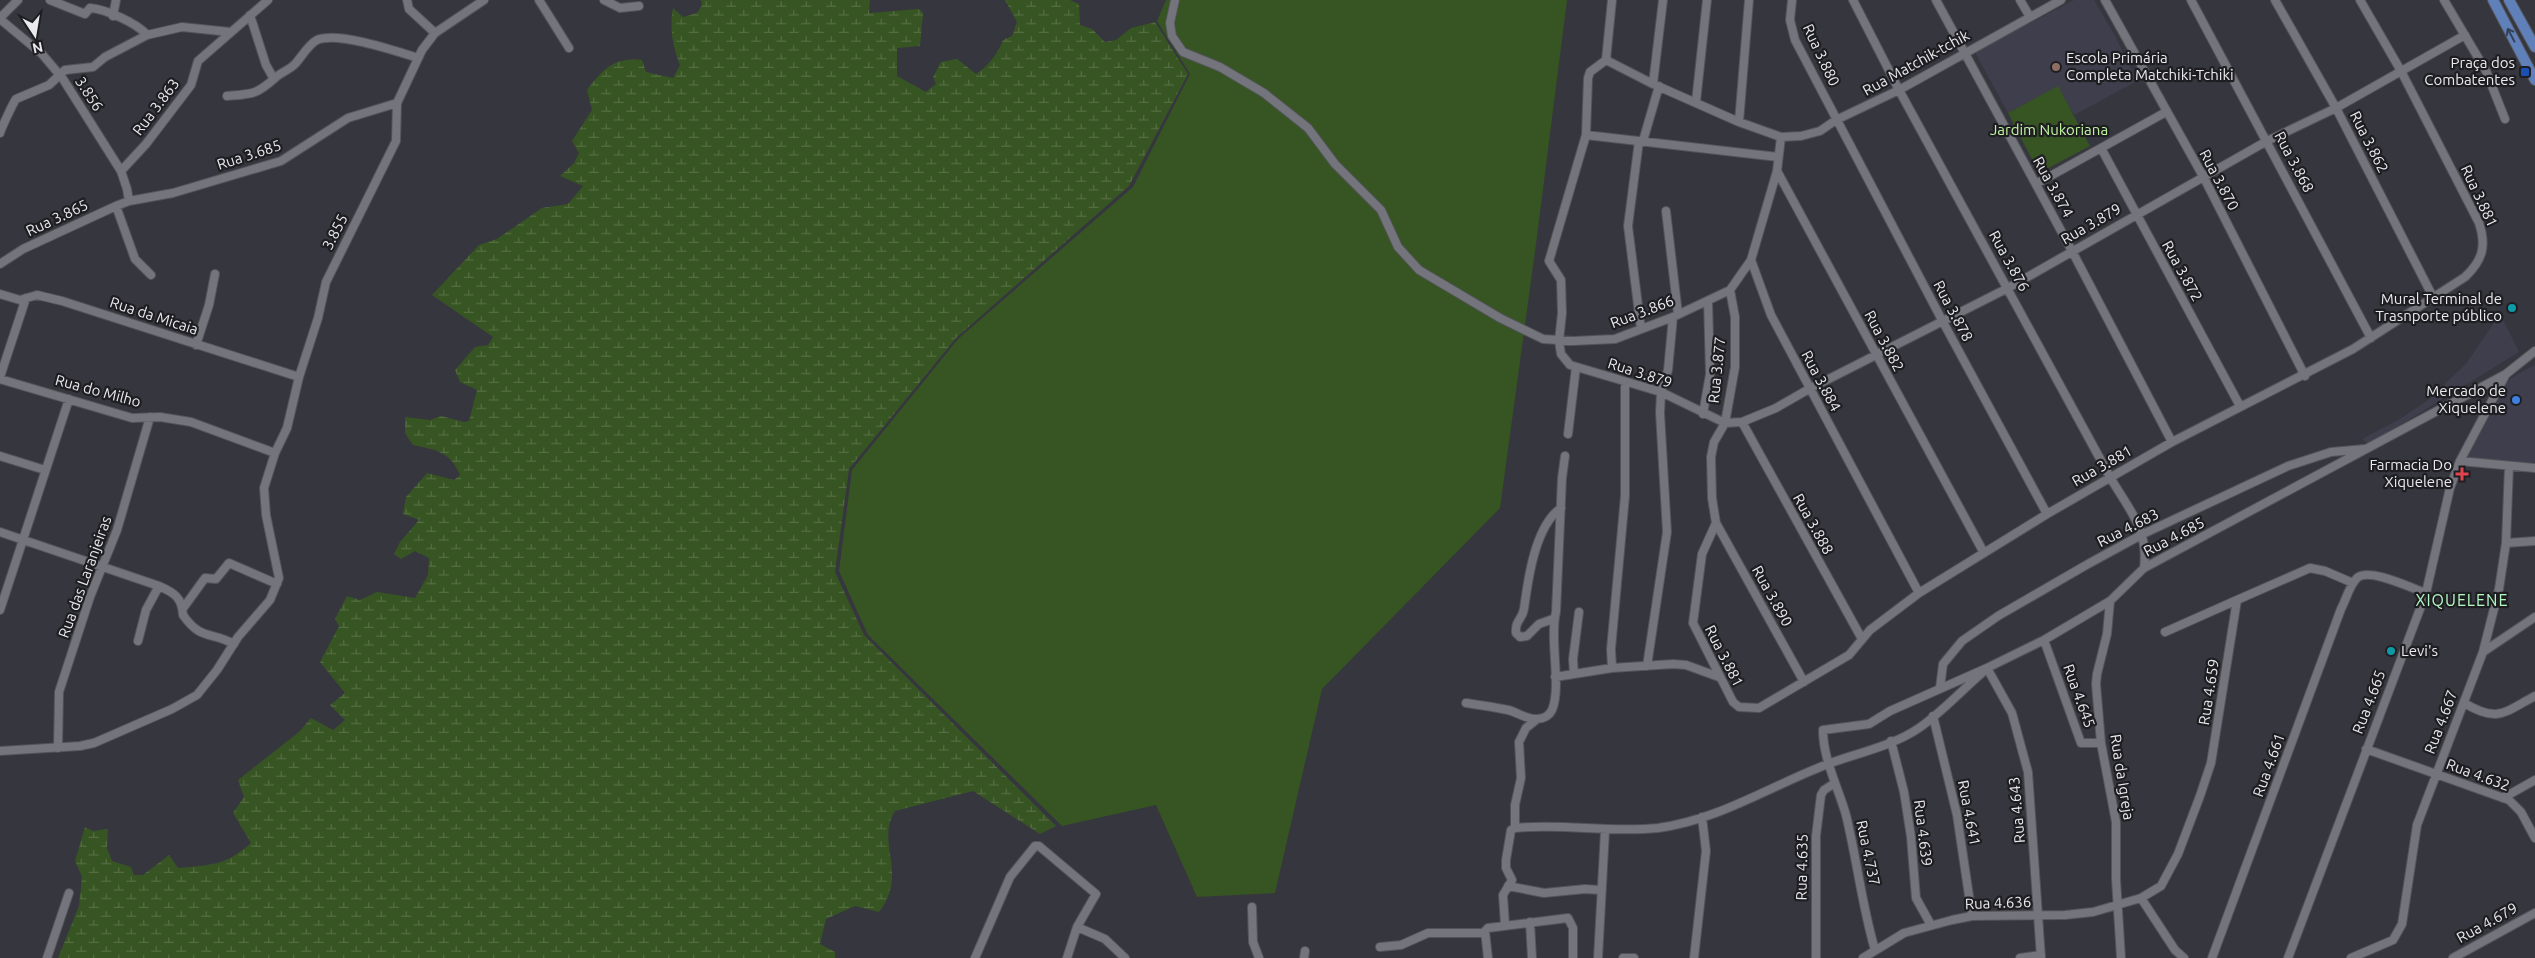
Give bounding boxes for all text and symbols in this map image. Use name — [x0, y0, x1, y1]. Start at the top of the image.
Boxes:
north arrow — [10, 10, 60, 60]
street label: Rua 3.880 — [1800, 21, 1843, 89]
street label: Rua Matchik-tchik — [1860, 26, 1972, 99]
one-way arrow — [2506, 27, 2516, 42]
text: N — [31, 39, 44, 57]
place label: Escola Primária Completa Matchiki-Tchiki — [2066, 49, 2234, 83]
place label: Praça dos Combatentes — [2424, 54, 2515, 88]
marker: Escola Primária Completa Matchiki-Tchiki — [2050, 61, 2062, 73]
marker: Praça dos Combatentes — [2519, 66, 2531, 78]
street label: 3.856 — [72, 73, 107, 114]
street label: Rua 3.863 — [129, 75, 182, 138]
street label: Rua 3.862 — [2347, 108, 2392, 175]
park label: Jardim Nukoriana — [1990, 121, 2108, 138]
street label: Rua 3.868 — [2271, 128, 2318, 195]
street label: Rua 3.685 — [215, 136, 283, 173]
street label: Rua 3.870 — [2196, 146, 2243, 213]
street label: Rua 3.874 — [2030, 154, 2077, 220]
street label: Rua 3.881 — [2458, 162, 2501, 230]
street label: Rua 3.865 — [23, 196, 91, 239]
street label: Rua 3.879 — [2058, 200, 2124, 248]
street label: 3.855 — [318, 211, 351, 252]
street label: Rua 3.876 — [1986, 228, 2033, 294]
street label: Rua 3.872 — [2159, 238, 2206, 304]
street label: Rua 3.878 — [1930, 277, 1977, 344]
place label: Mural Terminal de Trasnporte público — [2376, 290, 2502, 324]
street label: Rua 3.866 — [1608, 292, 1676, 331]
street label: Rua da Micaia — [108, 293, 200, 338]
marker: Mural Terminal de Trasnporte público — [2506, 302, 2518, 314]
street label: Rua 3.882 — [1861, 307, 1908, 374]
street label: Rua 3.877 — [1705, 336, 1728, 404]
street label: Rua 3.884 — [1798, 347, 1845, 414]
street label: Rua 3.879 — [1606, 354, 1674, 391]
street label: Rua do Milho — [53, 371, 143, 410]
place label: Mercado de Xiquelene — [2426, 382, 2506, 416]
marker: Mercado de Xiquelene — [2510, 394, 2522, 406]
street label: Rua 3.881 — [2069, 442, 2135, 490]
place label: Farmacia Do Xiquelene — [2369, 456, 2452, 490]
marker: Farmacia Do Xiquelene — [2456, 468, 2468, 480]
street label: Rua 3.888 — [1790, 491, 1837, 557]
street label: Rua 4.683 — [2094, 505, 2161, 550]
street label: Rua 4.685 — [2140, 513, 2207, 560]
street label: Rua das Laranjeiras — [55, 514, 114, 640]
street label: Rua 3.890 — [1749, 563, 1796, 629]
district label: XIQUELENE — [2416, 591, 2508, 609]
street label: Rua 3.881 — [1702, 622, 1747, 689]
place label: Levi's — [2401, 642, 2438, 659]
marker: Levi's — [2385, 645, 2397, 657]
street label: Rua 4.659 — [2195, 658, 2222, 726]
street label: Rua 4.645 — [2060, 662, 2099, 730]
street label: Rua 4.665 — [2349, 668, 2388, 736]
street label: Rua 4.667 — [2421, 688, 2460, 756]
street label: Rua 4.661 — [2249, 731, 2288, 799]
street label: Rua da Igreja — [2107, 733, 2138, 821]
street label: Rua 4.632 — [2444, 755, 2512, 794]
street label: Rua 4.643 — [2005, 776, 2028, 844]
street label: Rua 4.641 — [1955, 779, 1984, 847]
street label: Rua 4.639 — [1911, 799, 1936, 867]
street label: Rua 4.737 — [1853, 819, 1884, 887]
street label: Rua 4.635 — [1792, 834, 1811, 900]
street label: Rua 4.636 — [1964, 893, 2032, 912]
street label: Rua 4.679 — [2454, 899, 2520, 946]

